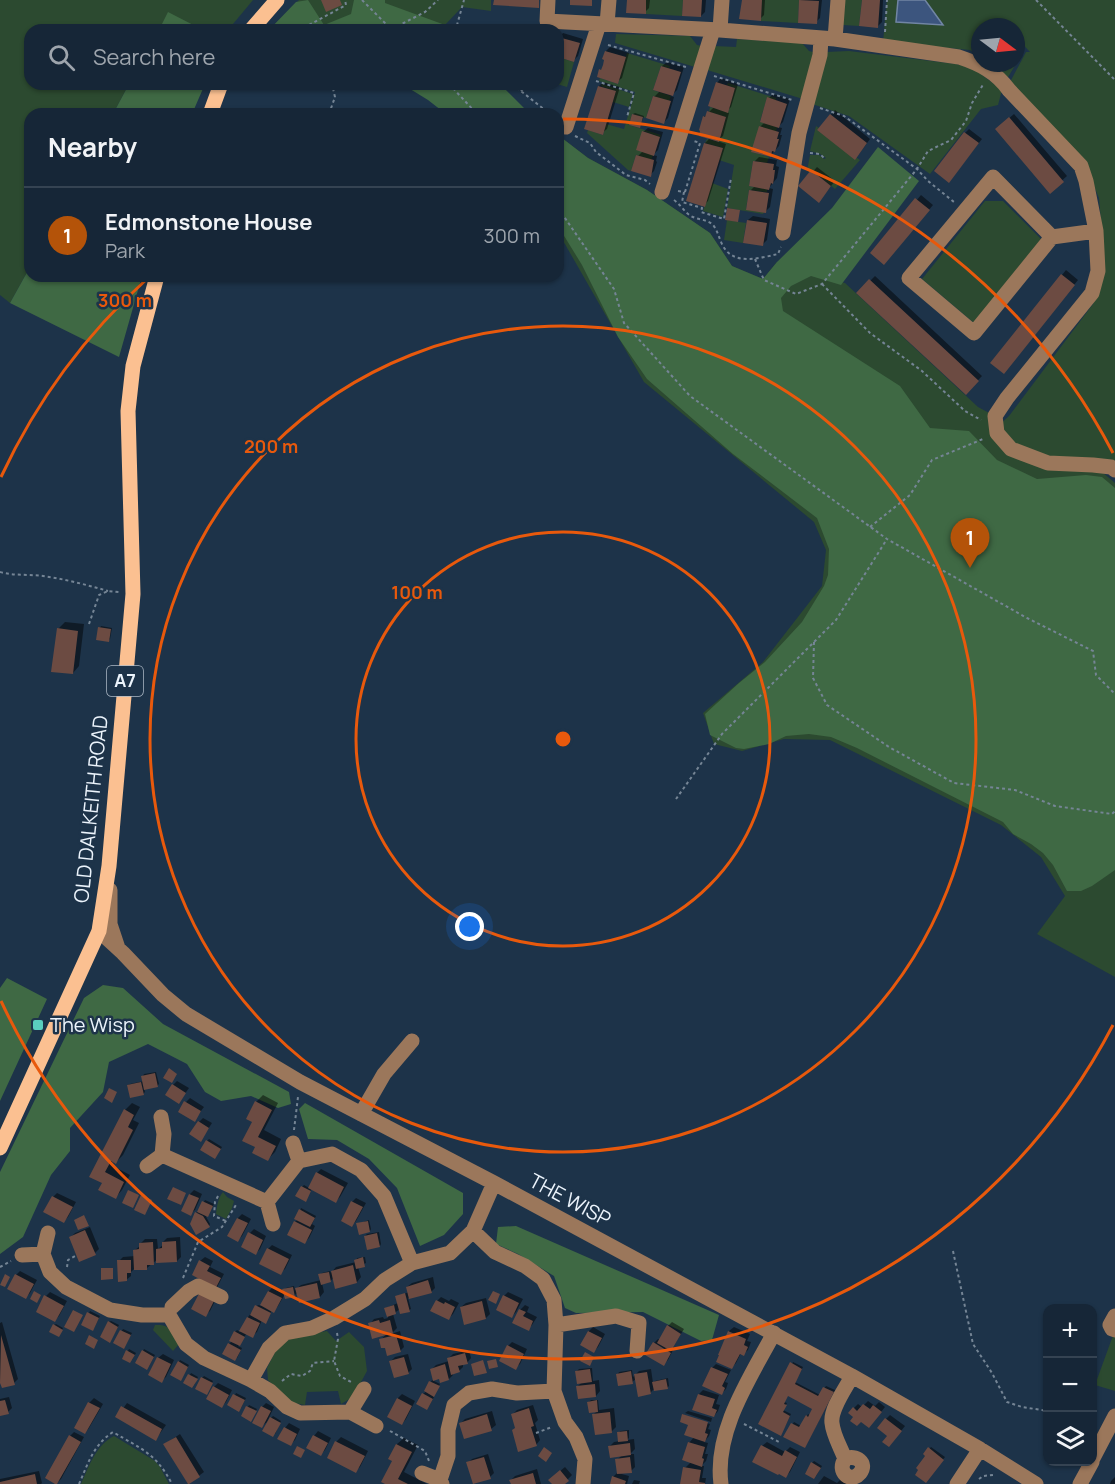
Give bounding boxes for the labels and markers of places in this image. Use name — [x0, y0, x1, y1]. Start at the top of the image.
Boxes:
pin: 1 — [950, 518, 990, 568]
centre of rings — [553, 729, 573, 749]
place label: The Wisp — [50, 1011, 135, 1038]
marker: The Wisp — [31, 1018, 45, 1032]

